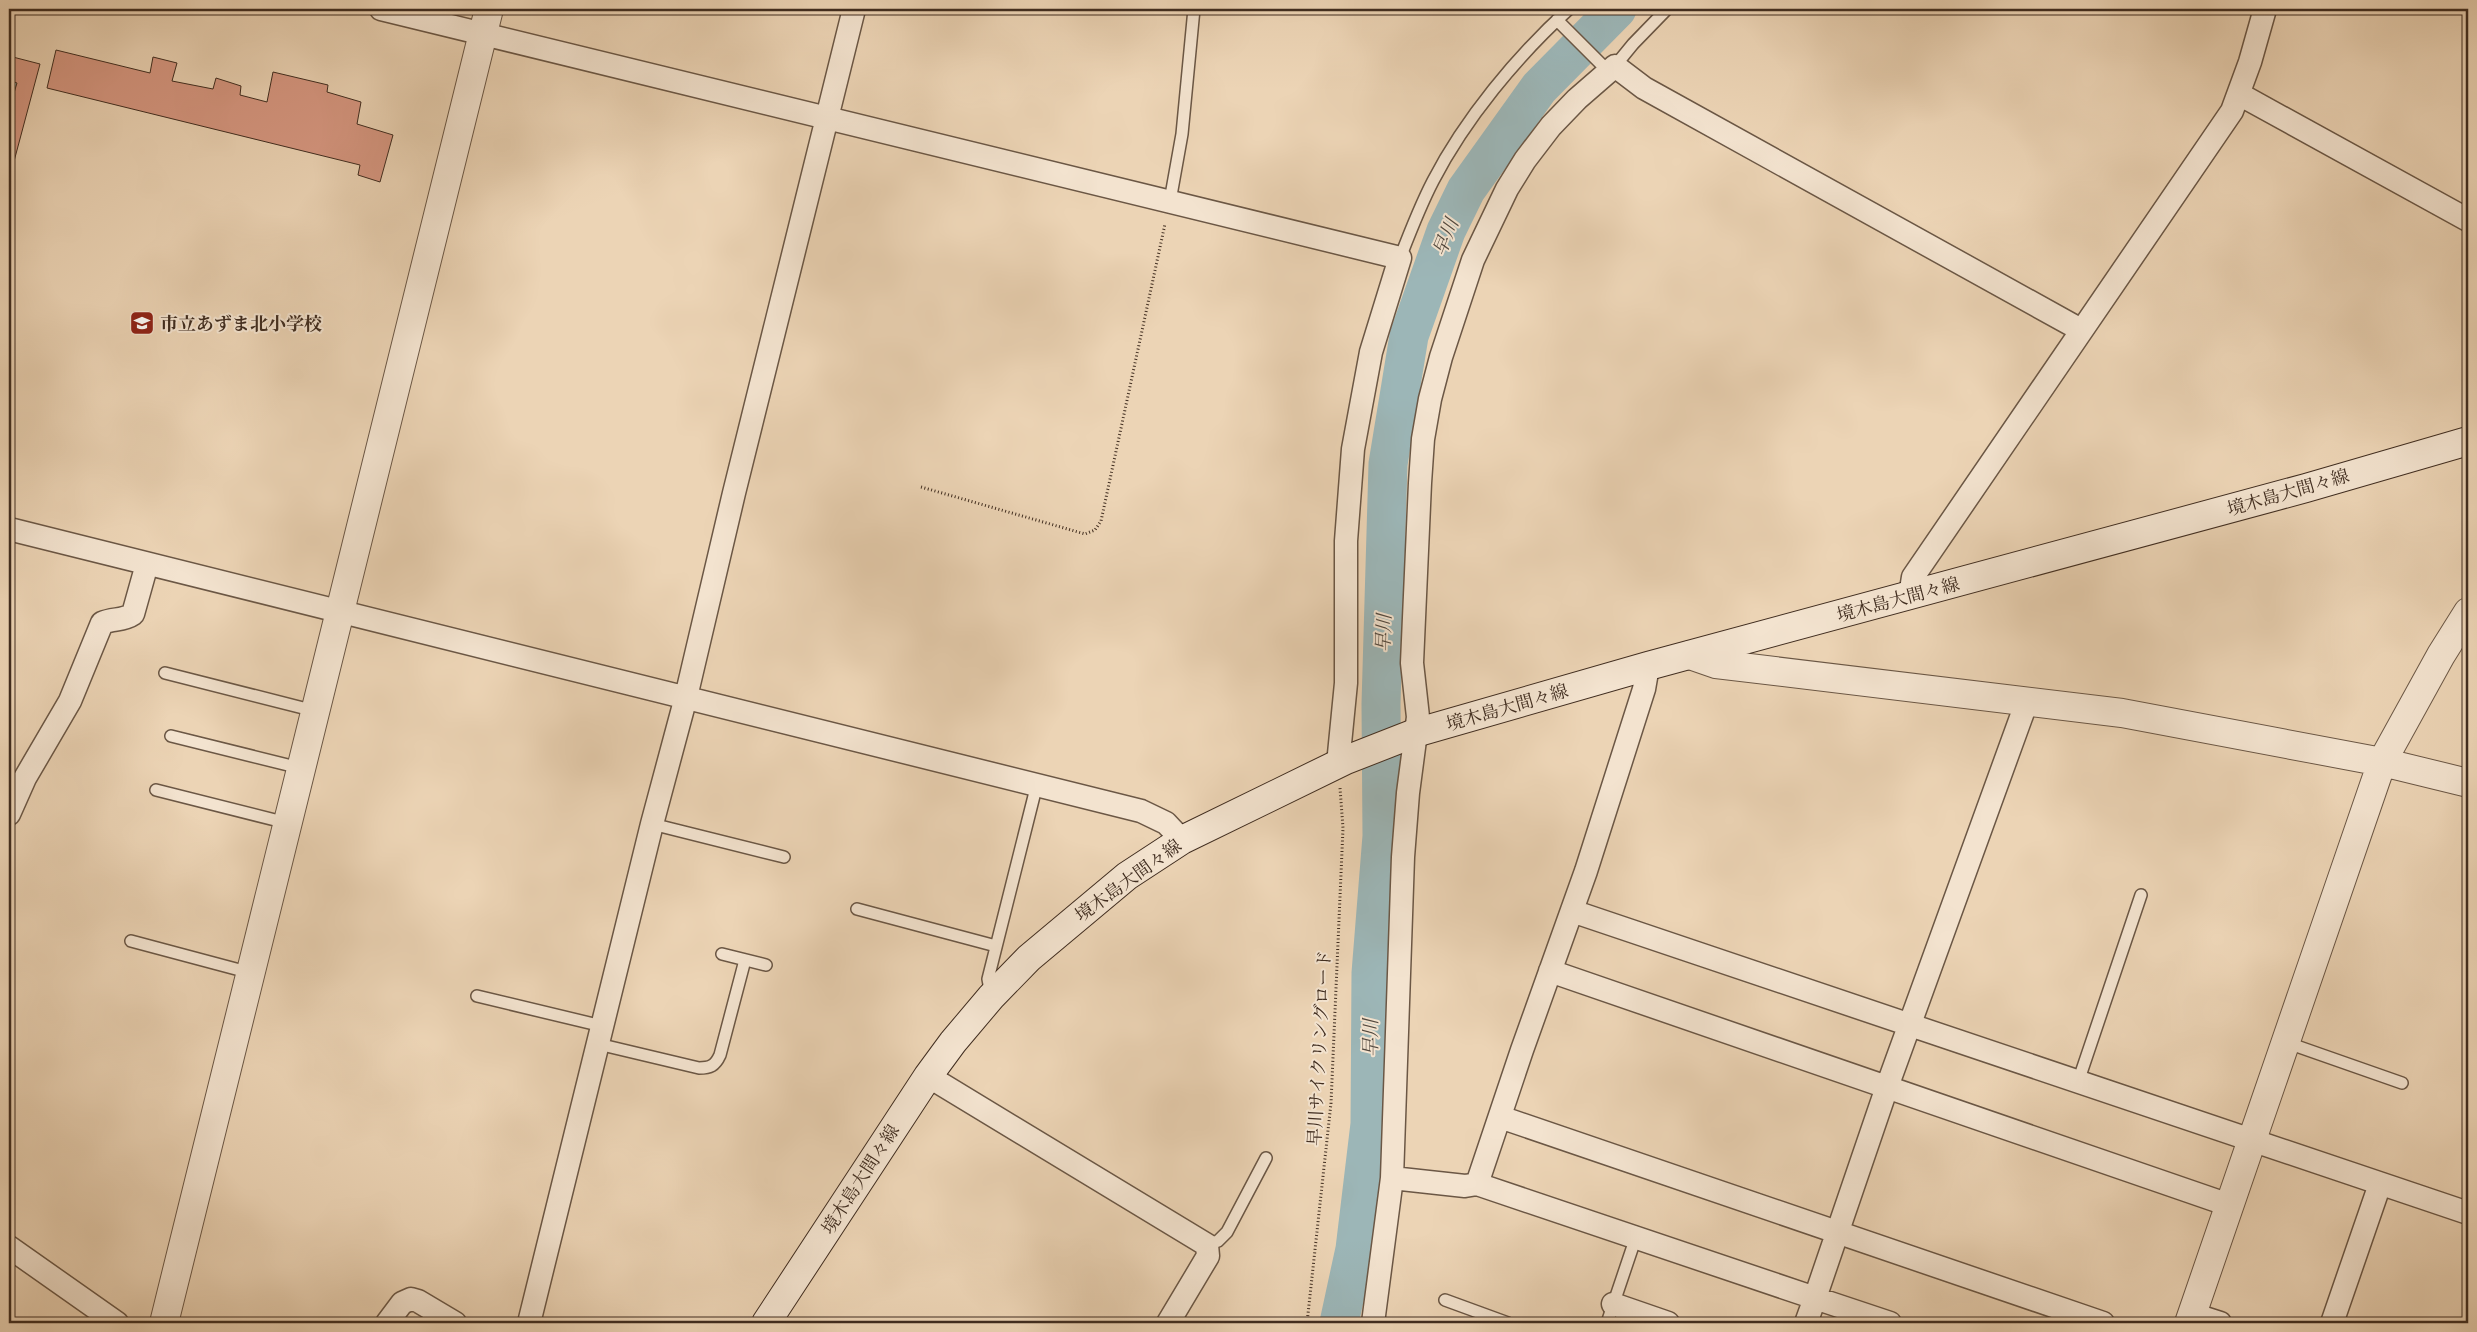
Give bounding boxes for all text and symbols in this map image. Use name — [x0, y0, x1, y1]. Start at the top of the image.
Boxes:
water label: 早川 — [1425, 212, 1466, 260]
school or university icon: 市立あずま北小学校 — [129, 310, 155, 336]
place label: 市立あずま北小学校 — [160, 310, 322, 337]
street label: 境木島大間々線 — [2224, 462, 2352, 522]
street label: 境木島大間々線 — [1834, 570, 1962, 628]
water label: 早川 — [1368, 612, 1398, 652]
street label: 境木島大間々線 — [1443, 677, 1571, 737]
street label: 境木島大間々線 — [1069, 832, 1187, 928]
street label: 早川サイクリングロード — [1300, 949, 1338, 1147]
water label: 早川 — [1356, 1017, 1384, 1057]
street label: 境木島大間々線 — [814, 1119, 906, 1239]

